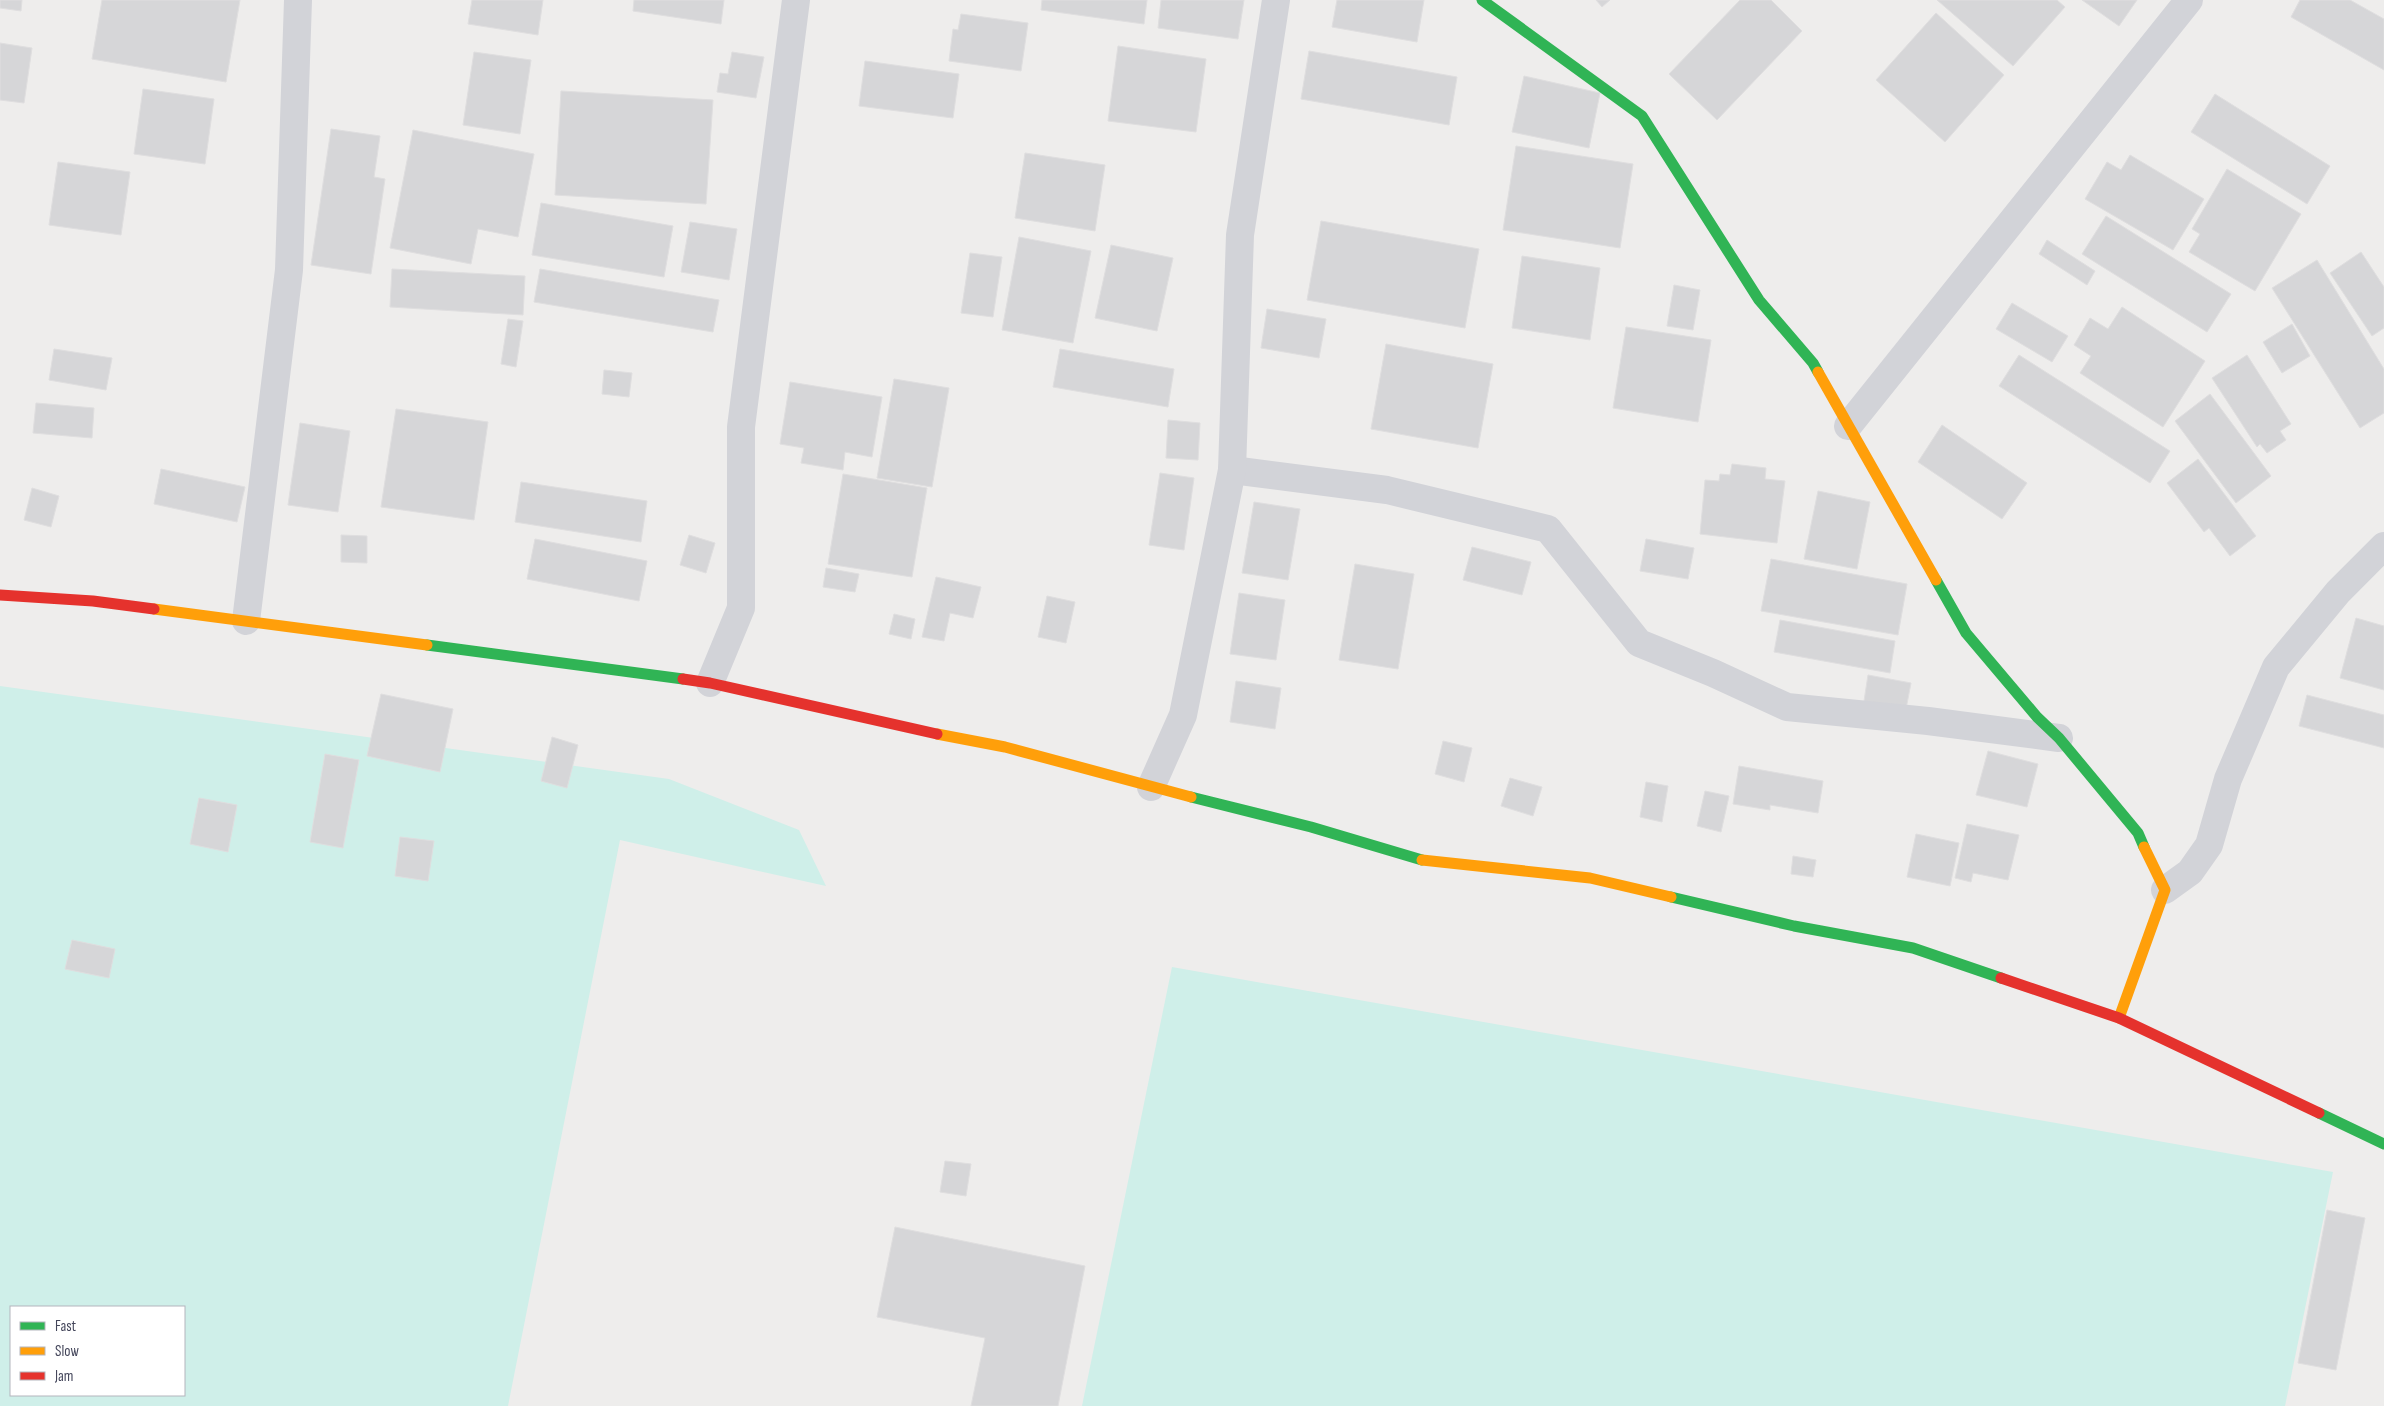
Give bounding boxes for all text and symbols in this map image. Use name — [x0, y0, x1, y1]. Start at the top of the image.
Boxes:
legend — [10, 1306, 185, 1396]
text: Fast — [55, 1317, 77, 1336]
text: Slow — [55, 1342, 79, 1361]
text: Jam — [54, 1367, 73, 1386]

